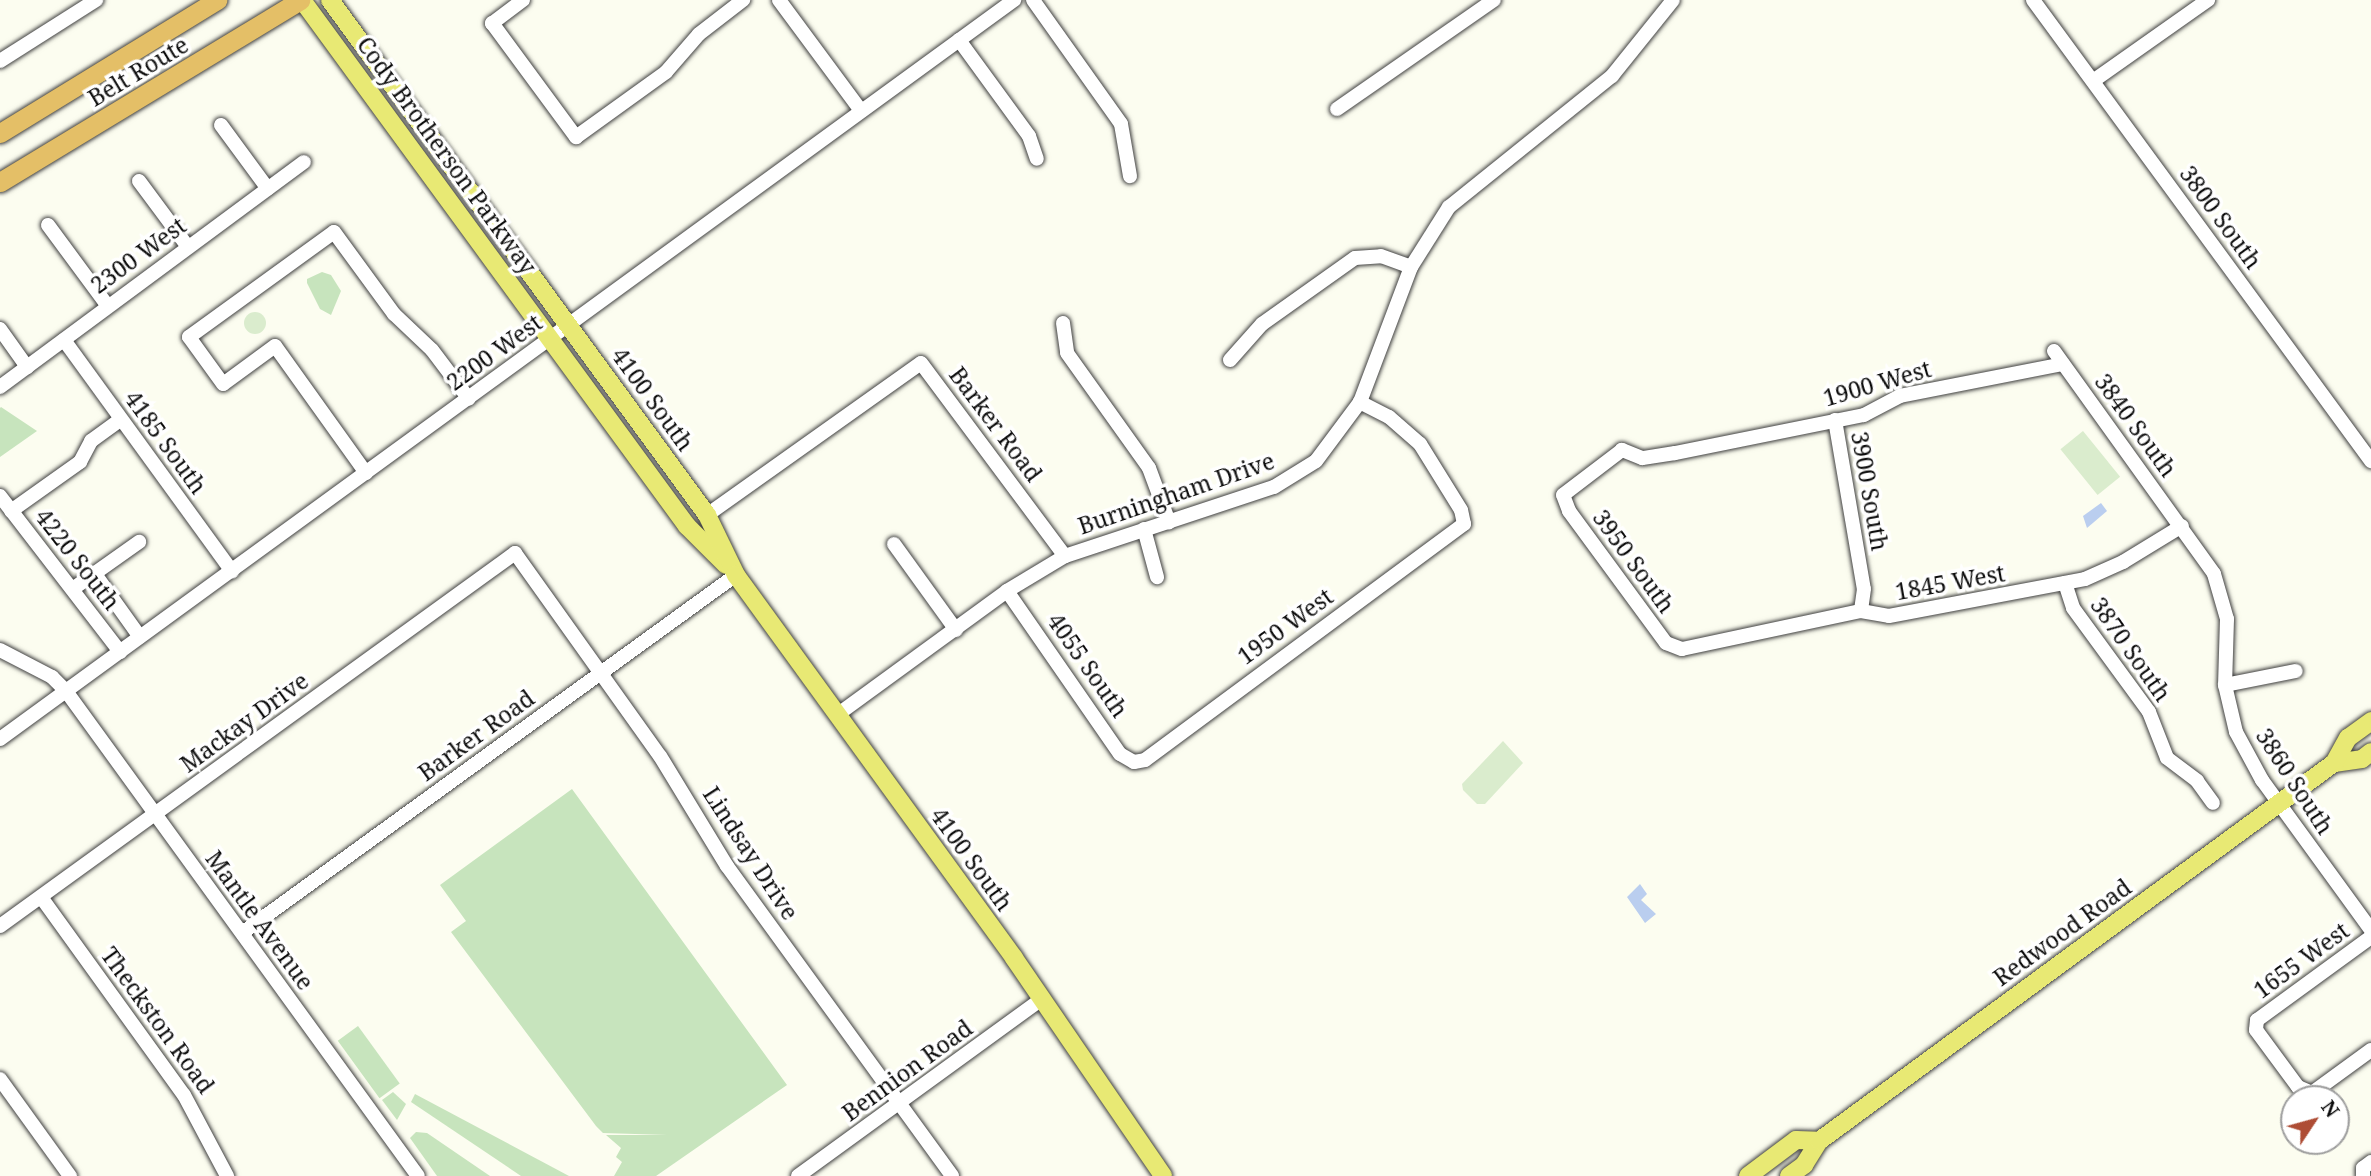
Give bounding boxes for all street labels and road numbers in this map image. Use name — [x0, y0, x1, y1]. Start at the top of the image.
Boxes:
street label: Belt Route — [83, 30, 193, 112]
street label: Cody Brotherson Parkway — [352, 31, 542, 279]
street label: 3800 South — [2174, 160, 2268, 274]
street label: 2300 West — [85, 211, 191, 299]
street label: 2200 West — [441, 308, 547, 396]
street label: 4100 South — [606, 342, 700, 456]
street label: 1900 West — [1820, 354, 1934, 412]
street label: Barker Road — [944, 361, 1048, 487]
street label: 3840 South — [2089, 368, 2183, 482]
street label: 4185 South — [119, 385, 213, 499]
street label: 3900 South — [1846, 429, 1894, 553]
street label: Burningham Drive — [1074, 446, 1278, 540]
street label: 4220 South — [30, 503, 126, 615]
street label: 3950 South — [1587, 504, 1681, 618]
street label: 1845 West — [1893, 559, 2007, 605]
street label: 1950 West — [1232, 582, 1338, 670]
street label: 3870 South — [2085, 592, 2177, 706]
street label: 4055 South — [1042, 608, 1134, 722]
street label: Mackay Drive — [175, 666, 313, 778]
street label: Barker Road — [413, 684, 539, 786]
street label: 3860 South — [2251, 723, 2339, 839]
street label: Lindsay Drive — [698, 781, 804, 925]
street label: 4100 South — [925, 802, 1019, 916]
street label: Mantle Avenue — [200, 845, 320, 995]
street label: Redwood Road — [1988, 873, 2136, 991]
street label: 1655 West — [2248, 916, 2354, 1004]
street label: Theckston Road — [96, 942, 220, 1098]
street label: Bennion Road — [837, 1014, 977, 1126]

